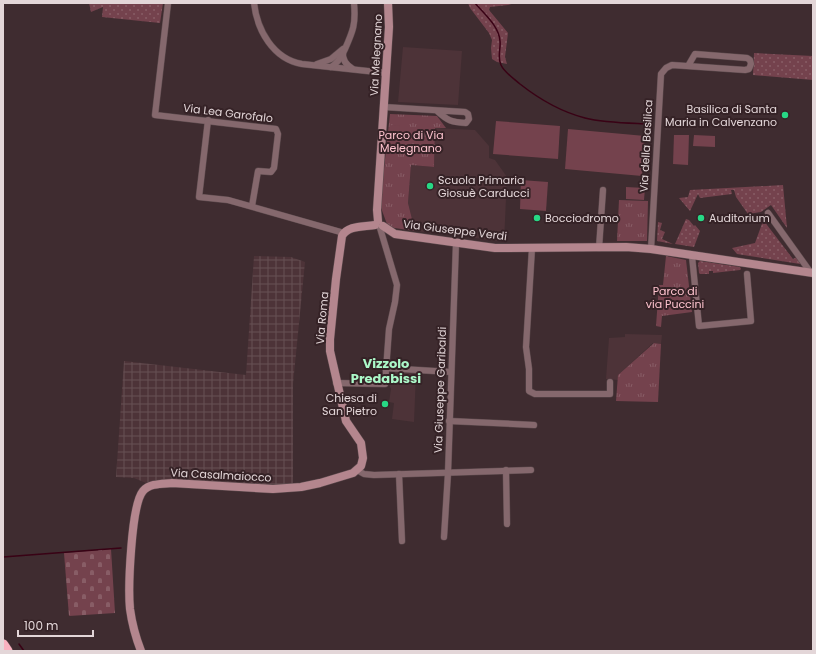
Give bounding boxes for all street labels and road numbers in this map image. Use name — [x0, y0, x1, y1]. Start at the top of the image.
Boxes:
street label: Via Melegnano — [366, 13, 386, 97]
street label: Via della Basilica — [636, 99, 656, 193]
street label: Via Lea Garofalo — [182, 100, 274, 126]
street label: Via Giuseppe Verdi — [402, 216, 508, 244]
street label: Via Roma — [312, 291, 332, 345]
street label: Via Giuseppe Garibaldi — [430, 326, 450, 454]
street label: Via Casalmaiocco — [170, 464, 272, 486]

